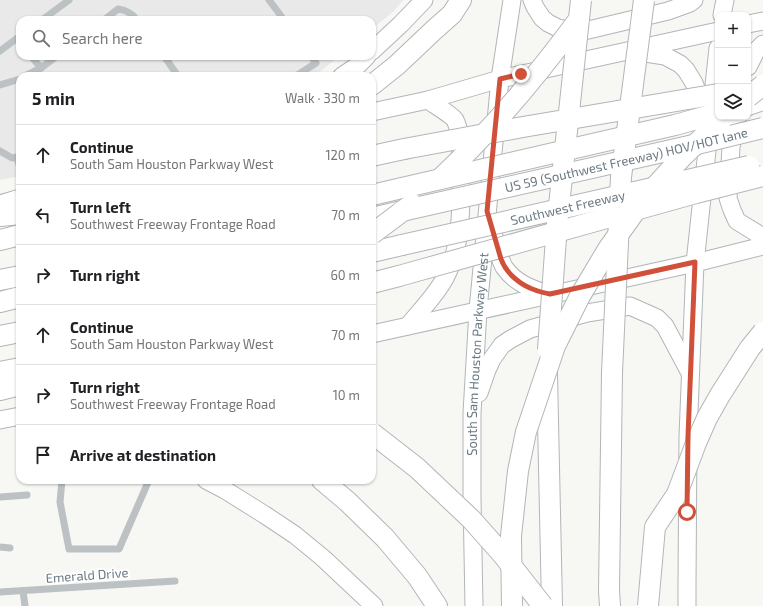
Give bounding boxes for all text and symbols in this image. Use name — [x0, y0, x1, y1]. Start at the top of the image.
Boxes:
map controls — [715, 12, 751, 120]
button: + — [715, 12, 751, 48]
search box — [16, 16, 376, 60]
icon: search — [30, 27, 52, 49]
text: Search here — [62, 29, 143, 47]
button: − — [715, 48, 751, 84]
route end — [512, 65, 530, 83]
button: layers — [715, 84, 751, 120]
text: 5 min — [32, 88, 75, 108]
text: Walk · 330 m — [285, 90, 360, 106]
street label: US 59 (Southwest Freeway) HOV/HOT lane — [503, 124, 749, 195]
text: Continue — [70, 138, 133, 156]
icon: ahead — [32, 144, 54, 166]
text: 120 m — [325, 147, 360, 163]
text: South Sam Houston Parkway West — [70, 156, 273, 172]
street label: Southwest Freeway — [509, 186, 627, 228]
text: Turn left — [70, 198, 131, 216]
icon: left — [32, 204, 54, 226]
text: 70 m — [331, 207, 360, 223]
text: Southwest Freeway Frontage Road — [70, 216, 276, 232]
street label: South Sam Houston Parkway West — [464, 252, 491, 456]
icon: right — [32, 264, 54, 286]
text: Turn right — [70, 266, 140, 284]
text: 60 m — [330, 267, 360, 283]
text: Continue — [70, 318, 133, 336]
icon: ahead — [32, 324, 54, 346]
text: 70 m — [331, 327, 360, 343]
text: South Sam Houston Parkway West — [70, 336, 273, 352]
text: Turn right — [70, 378, 140, 396]
icon: right — [32, 384, 54, 406]
text: 10 m — [333, 387, 360, 403]
text: Southwest Freeway Frontage Road — [70, 396, 276, 412]
icon: arrive — [32, 444, 54, 466]
text: Arrive at destination — [70, 446, 216, 464]
route start — [678, 503, 696, 521]
street label: Emerald Drive — [45, 564, 129, 586]

